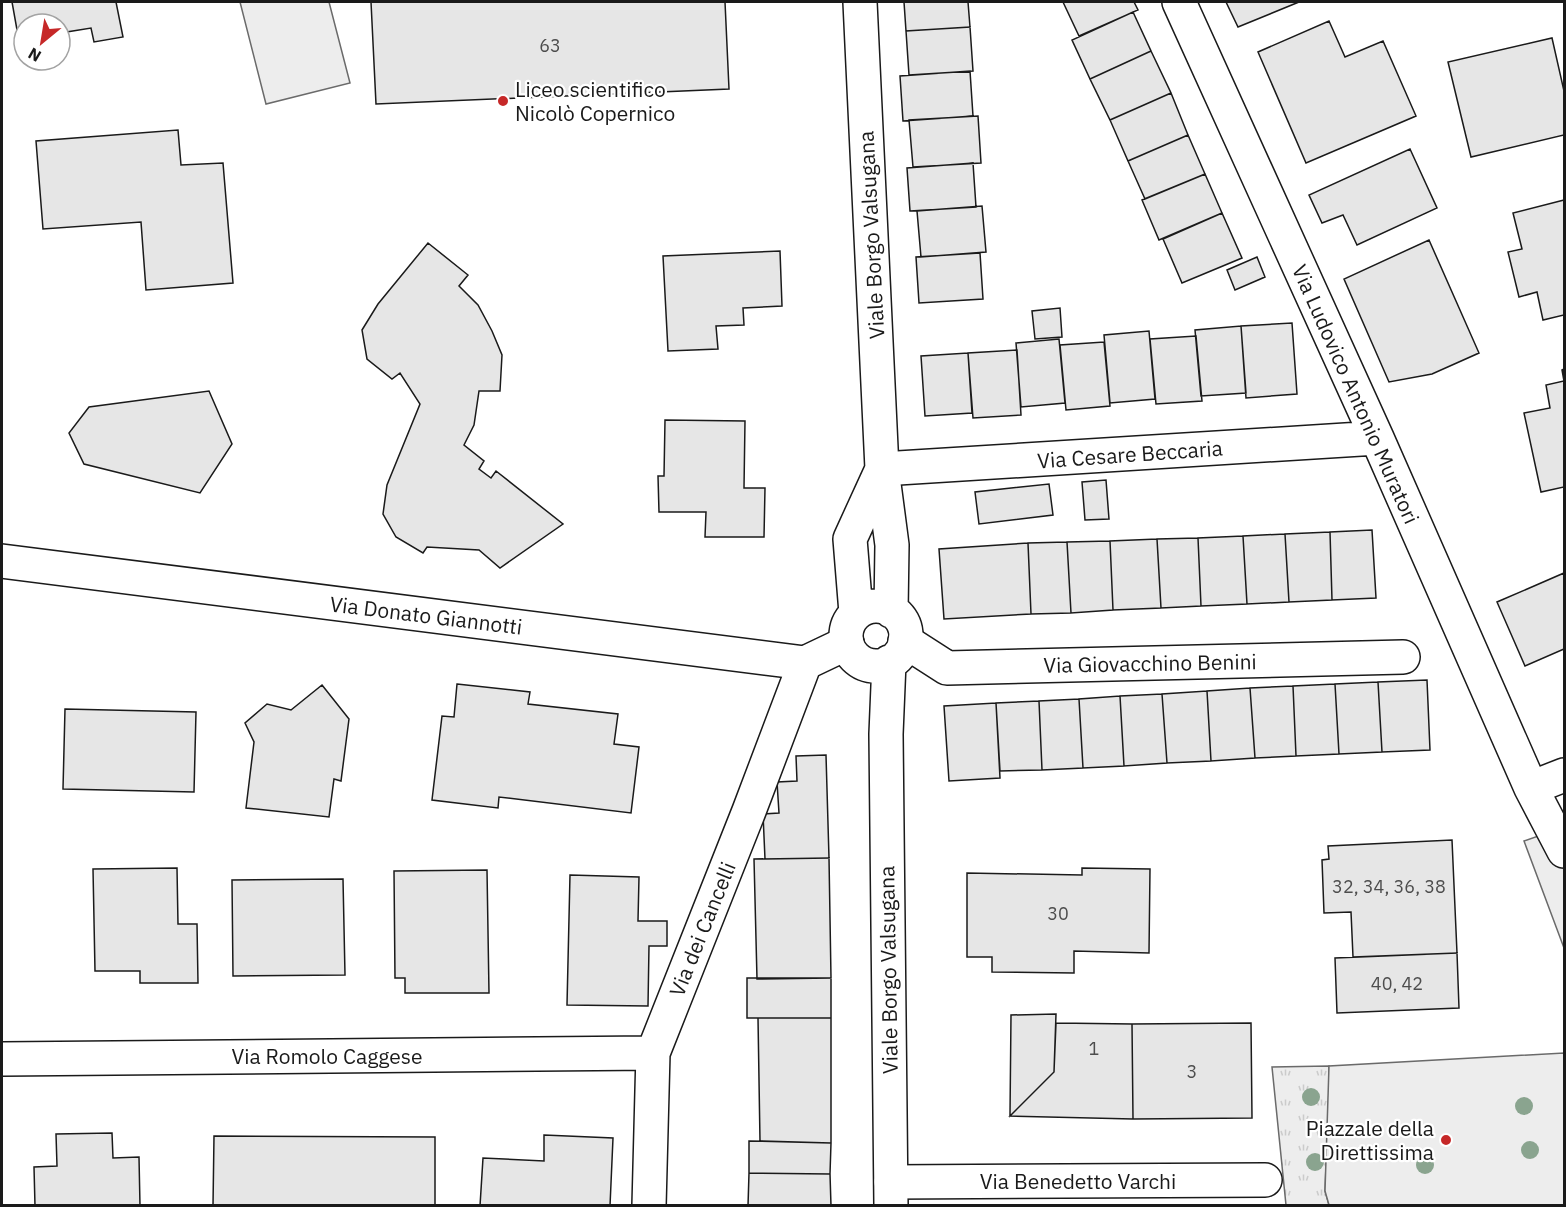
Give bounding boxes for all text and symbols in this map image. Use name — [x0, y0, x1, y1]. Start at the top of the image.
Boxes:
north arrow — [12, 12, 72, 72]
house number: 63 — [539, 34, 561, 57]
text: N — [24, 43, 45, 67]
place label: Liceo scientifico Nicolò Copernico — [515, 75, 675, 127]
marker: Liceo scientifico Nicolò Copernico — [496, 94, 510, 108]
street label: Viale Borgo Valsugana — [852, 130, 890, 340]
street label: Via Ludovico Antonio Muratori — [1286, 260, 1426, 528]
street label: Via Cesare Beccaria — [1036, 434, 1224, 474]
street label: Via Donato Giannotti — [328, 589, 524, 641]
street label: Via Giovacchino Benini — [1043, 647, 1257, 679]
street label: Via dei Cancelli — [662, 858, 742, 1000]
street label: Viale Borgo Valsugana — [872, 866, 904, 1074]
house number: 32, 34, 36, 38 — [1332, 875, 1446, 898]
house number: 30 — [1047, 902, 1069, 925]
house number: 40, 42 — [1371, 972, 1423, 995]
house number: 1 — [1089, 1037, 1099, 1060]
street label: Via Romolo Caggese — [231, 1042, 423, 1070]
house number: 3 — [1187, 1060, 1197, 1083]
place label: Piazzale della Direttissima — [1306, 1114, 1434, 1166]
marker: Piazzale della Direttissima — [1439, 1133, 1453, 1147]
street label: Via Benedetto Varchi — [980, 1167, 1176, 1195]

